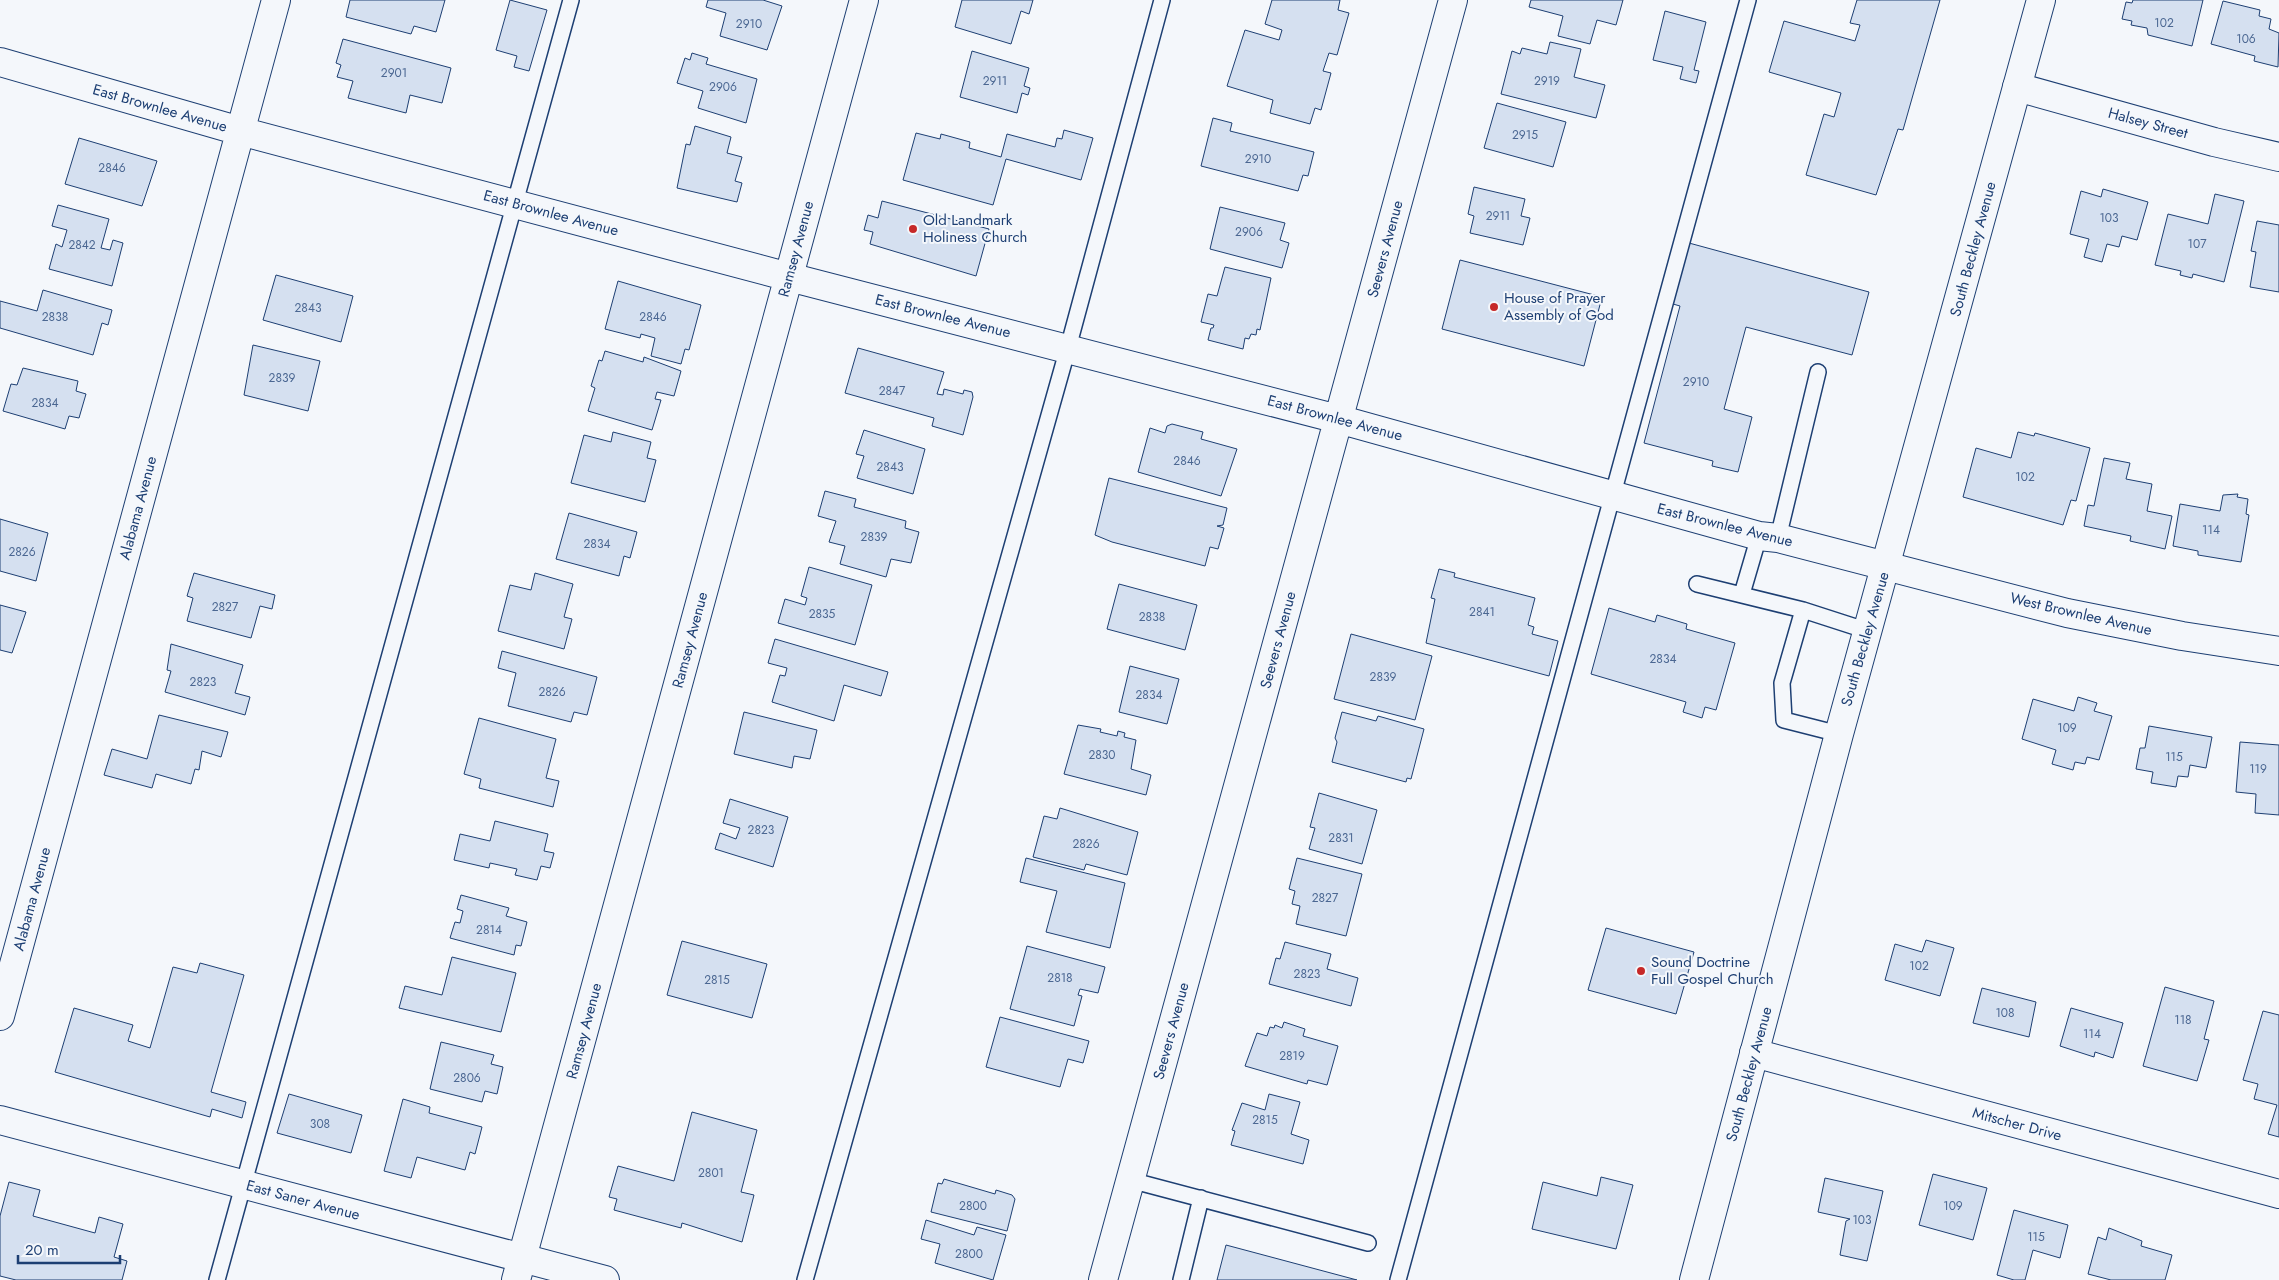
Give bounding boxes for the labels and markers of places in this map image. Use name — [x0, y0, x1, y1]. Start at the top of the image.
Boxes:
place label: Old Landmark Holiness Church — [923, 209, 1027, 248]
marker: Old Landmark Holiness Church — [907, 223, 919, 235]
place label: House of Prayer Assembly of God — [1504, 287, 1614, 326]
marker: House of Prayer Assembly of God — [1488, 301, 1500, 313]
place label: Sound Doctrine Full Gospel Church — [1651, 951, 1774, 990]
marker: Sound Doctrine Full Gospel Church — [1635, 965, 1647, 977]

